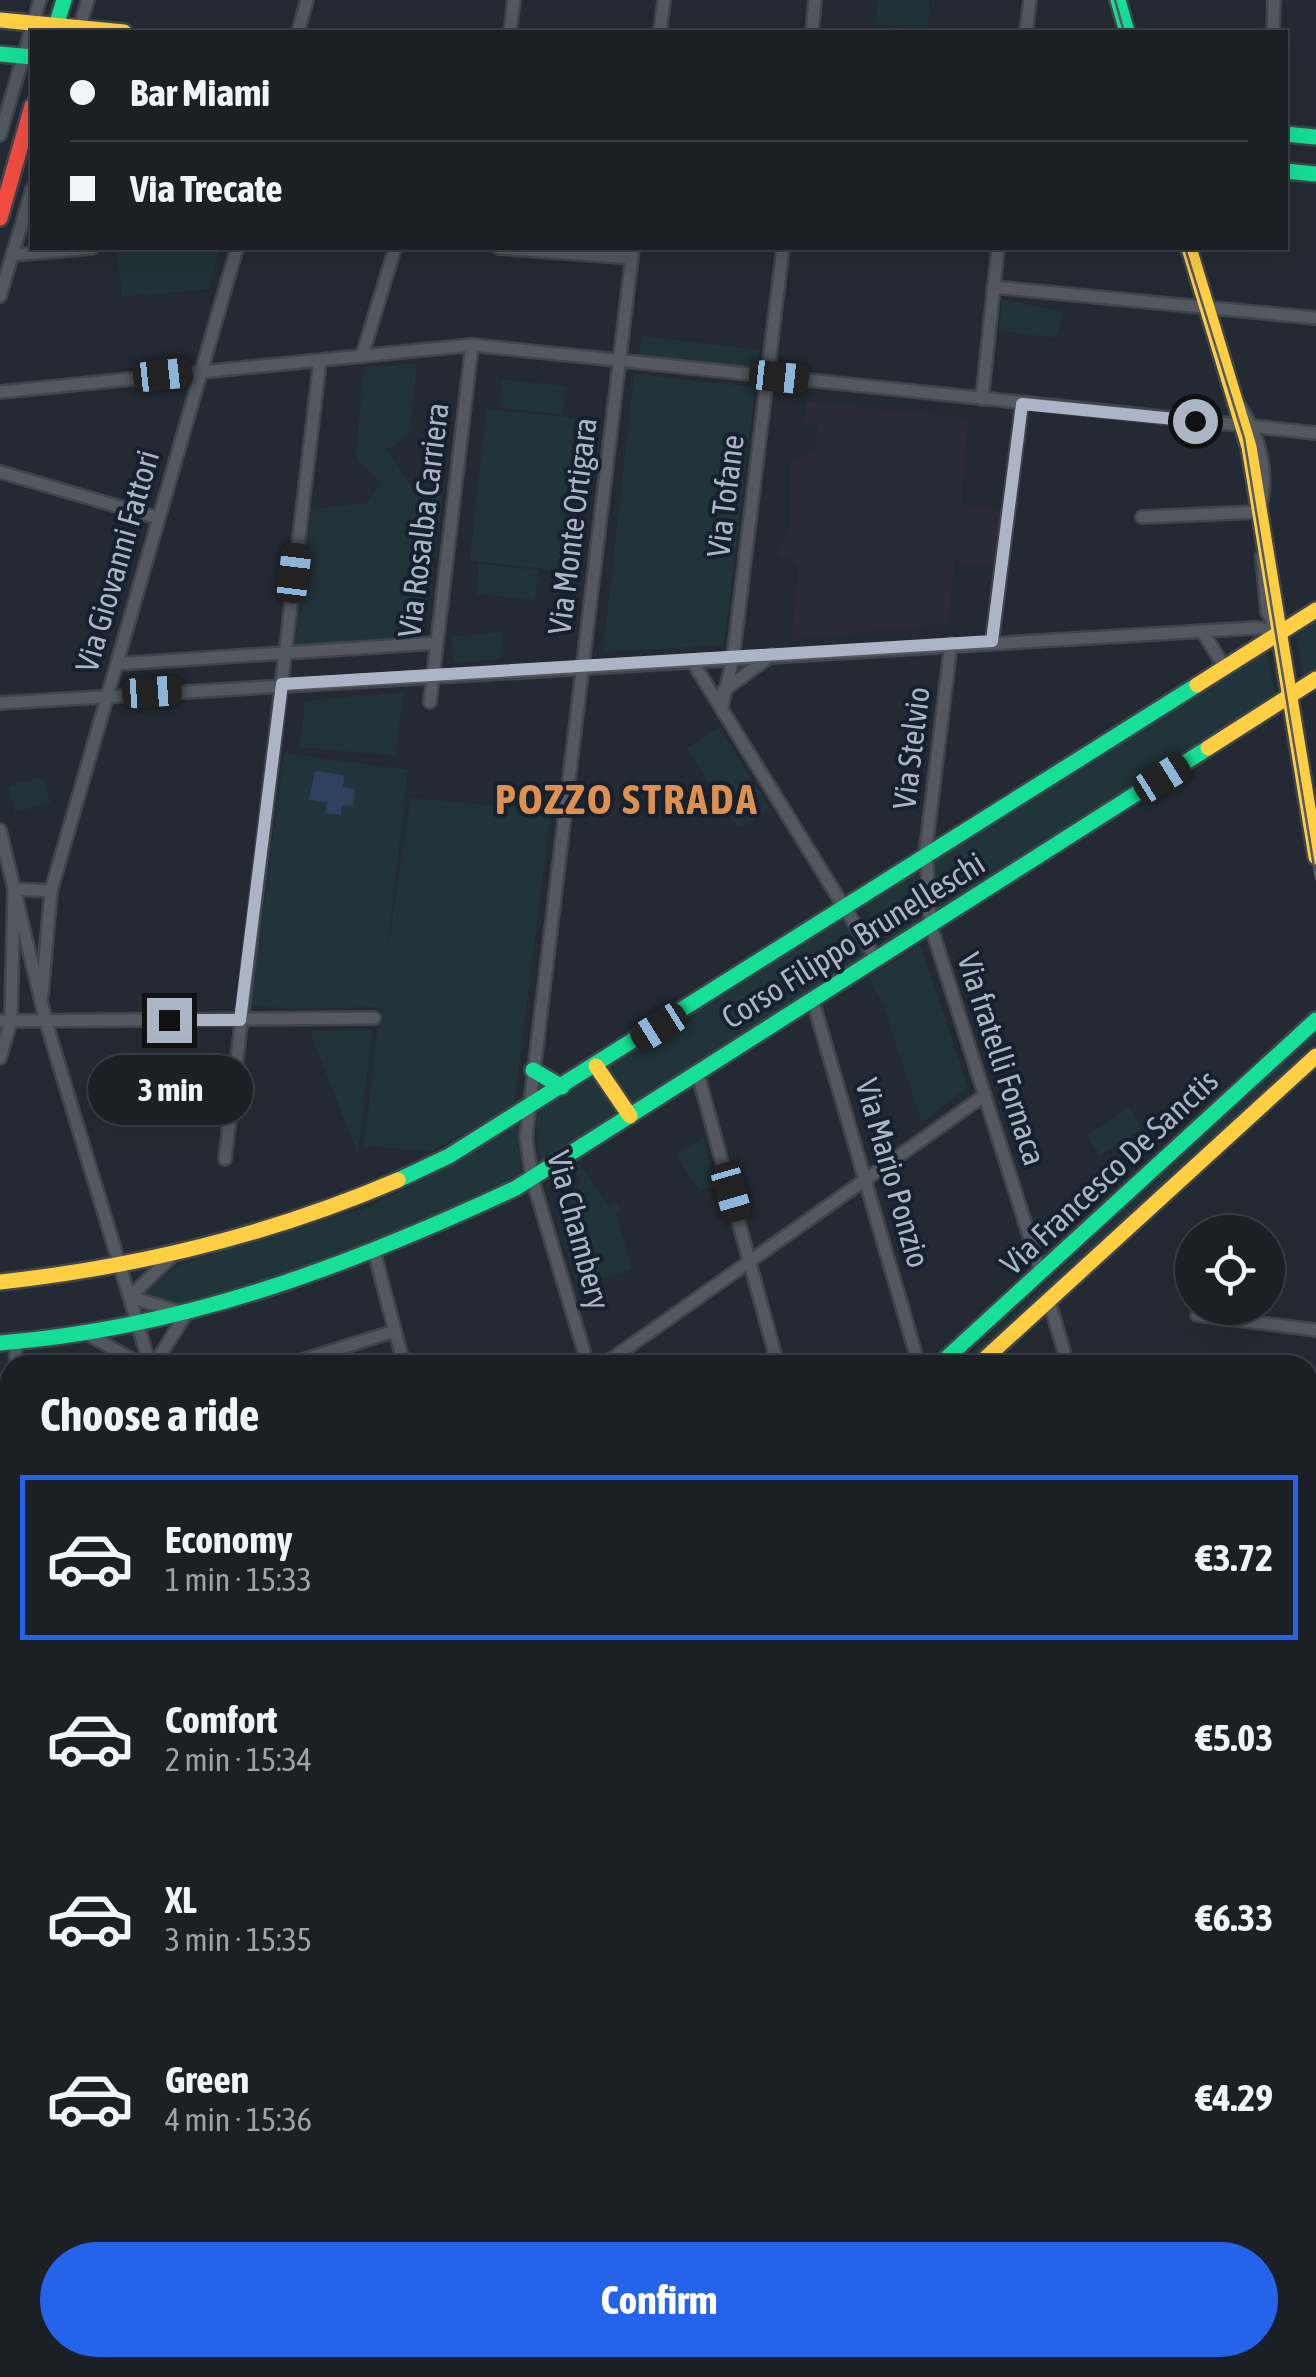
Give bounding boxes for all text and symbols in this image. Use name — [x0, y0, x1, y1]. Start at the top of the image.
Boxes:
text: Bar Miami — [130, 71, 270, 114]
text: Via Trecate — [130, 167, 282, 210]
car — [132, 357, 194, 393]
car — [748, 359, 810, 395]
route start — [1173, 399, 1218, 444]
street label: Via Rosalba Carriera — [390, 401, 456, 639]
street label: Via Monte Ortigara — [540, 415, 604, 637]
street label: Via Tofane — [699, 433, 751, 559]
street label: Via Giovanni Fattori — [68, 446, 166, 676]
car — [275, 541, 313, 605]
car — [121, 675, 183, 709]
street label: Via Stelvio — [885, 685, 937, 811]
car — [1129, 749, 1195, 807]
district label: POZZO STRADA — [495, 775, 759, 823]
street label: Corso Filippo Brunelleschi — [715, 844, 991, 1036]
street label: Via fratelli Fornaca — [950, 948, 1054, 1170]
route end — [147, 998, 192, 1043]
car — [626, 998, 692, 1056]
callout: 3 min — [86, 1055, 252, 1125]
street label: Via Francesco De Sanctis — [993, 1062, 1225, 1282]
text: 3 min — [138, 1071, 203, 1108]
street label: Via Mario Ponzio — [848, 1074, 938, 1272]
street label: Via Chambery — [540, 1147, 618, 1313]
car — [708, 1159, 754, 1225]
map controls — [1175, 1215, 1285, 1325]
button: locate — [1175, 1215, 1285, 1325]
text: Choose a ride — [40, 1389, 259, 1441]
icon: car — [45, 1513, 135, 1603]
text: Economy — [165, 1518, 292, 1561]
text: €3.72 — [1196, 1536, 1273, 1579]
text: 1 min · 15:33 — [165, 1561, 312, 1598]
icon: car — [45, 1693, 135, 1783]
text: Comfort — [165, 1698, 277, 1741]
text: €5.03 — [1196, 1716, 1273, 1759]
text: 2 min · 15:34 — [165, 1741, 312, 1778]
icon: car — [45, 1873, 135, 1963]
text: XL — [165, 1878, 197, 1921]
text: €6.33 — [1196, 1896, 1273, 1939]
text: 3 min · 15:35 — [165, 1921, 312, 1958]
icon: car — [45, 2053, 135, 2143]
text: Green — [165, 2058, 249, 2101]
text: €4.29 — [1196, 2076, 1273, 2119]
text: 4 min · 15:36 — [165, 2101, 312, 2138]
button: Confirm — [40, 2242, 1278, 2357]

